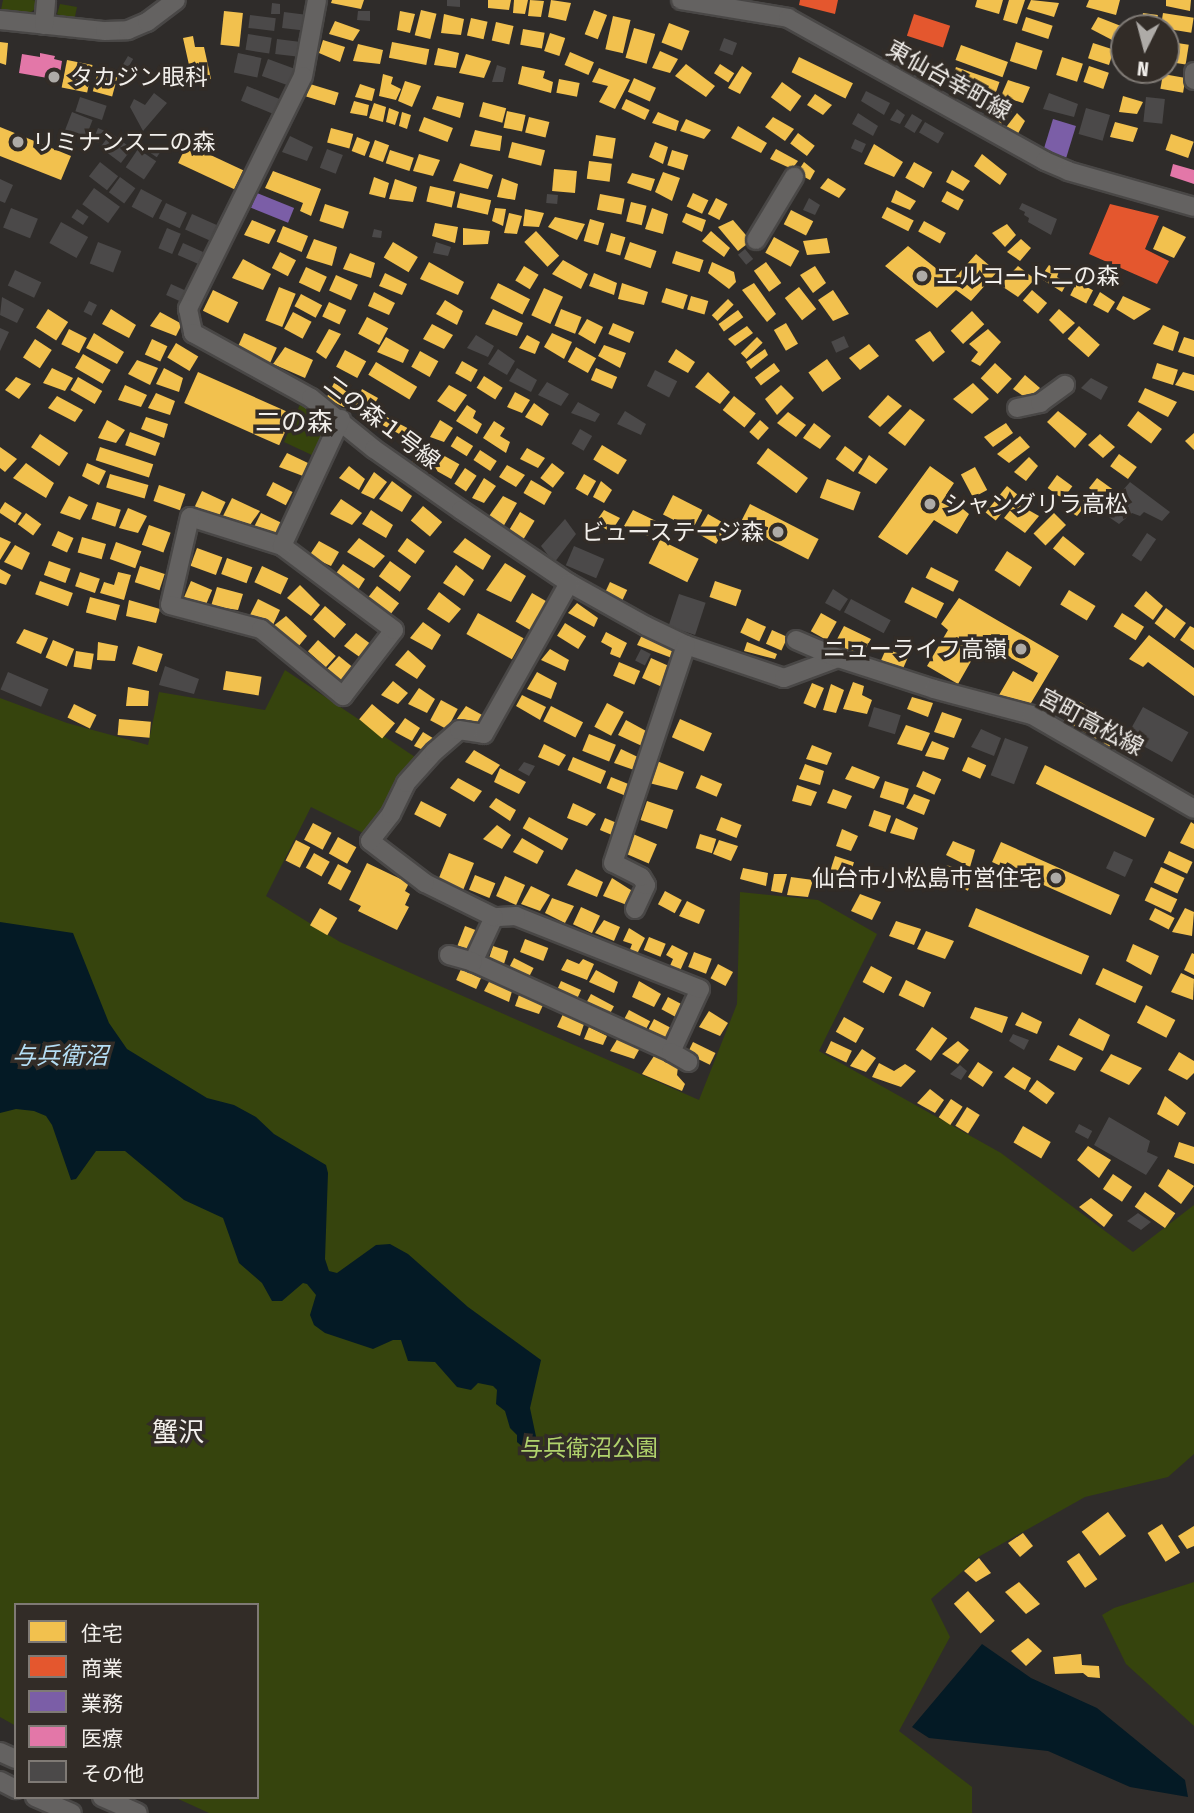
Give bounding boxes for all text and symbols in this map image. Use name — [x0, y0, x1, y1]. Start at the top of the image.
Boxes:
north arrow — [1110, 14, 1180, 84]
street label: 東仙台幸町線 — [882, 34, 1016, 126]
text: N — [1136, 56, 1150, 80]
place label: タカジン眼科 — [70, 63, 208, 91]
marker: タカジン眼科 — [44, 67, 64, 87]
place label: リミナンス二の森 — [32, 128, 216, 156]
marker: リミナンス二の森 — [10, 134, 26, 150]
place label: エルコート二の森 — [936, 262, 1120, 290]
marker: エルコート二の森 — [914, 268, 930, 284]
street label: 二の森１号線 — [319, 369, 445, 475]
district label: 二の森 — [255, 407, 333, 439]
place label: シャングリラ高松 — [944, 490, 1128, 518]
marker: シャングリラ高松 — [922, 496, 938, 512]
place label: ビューステージ森 — [580, 518, 764, 546]
marker: ビューステージ森 — [770, 524, 786, 540]
place label: ニューライフ高嶺 — [823, 635, 1007, 663]
marker: ニューライフ高嶺 — [1013, 641, 1029, 657]
street label: 宮町高松線 — [1034, 683, 1148, 761]
place label: 仙台市小松島市営住宅 — [812, 864, 1042, 892]
marker: 仙台市小松島市営住宅 — [1048, 870, 1064, 886]
water label: 与兵衛沼 — [12, 1043, 108, 1071]
district label: 蟹沢 — [152, 1417, 204, 1449]
park label: 与兵衛沼公園 — [520, 1434, 658, 1462]
legend — [14, 1603, 259, 1799]
text: 住宅 — [81, 1621, 123, 1647]
text: 商業 — [81, 1656, 123, 1682]
text: 業務 — [81, 1691, 123, 1717]
text: 医療 — [81, 1726, 123, 1752]
text: その他 — [81, 1761, 144, 1787]

